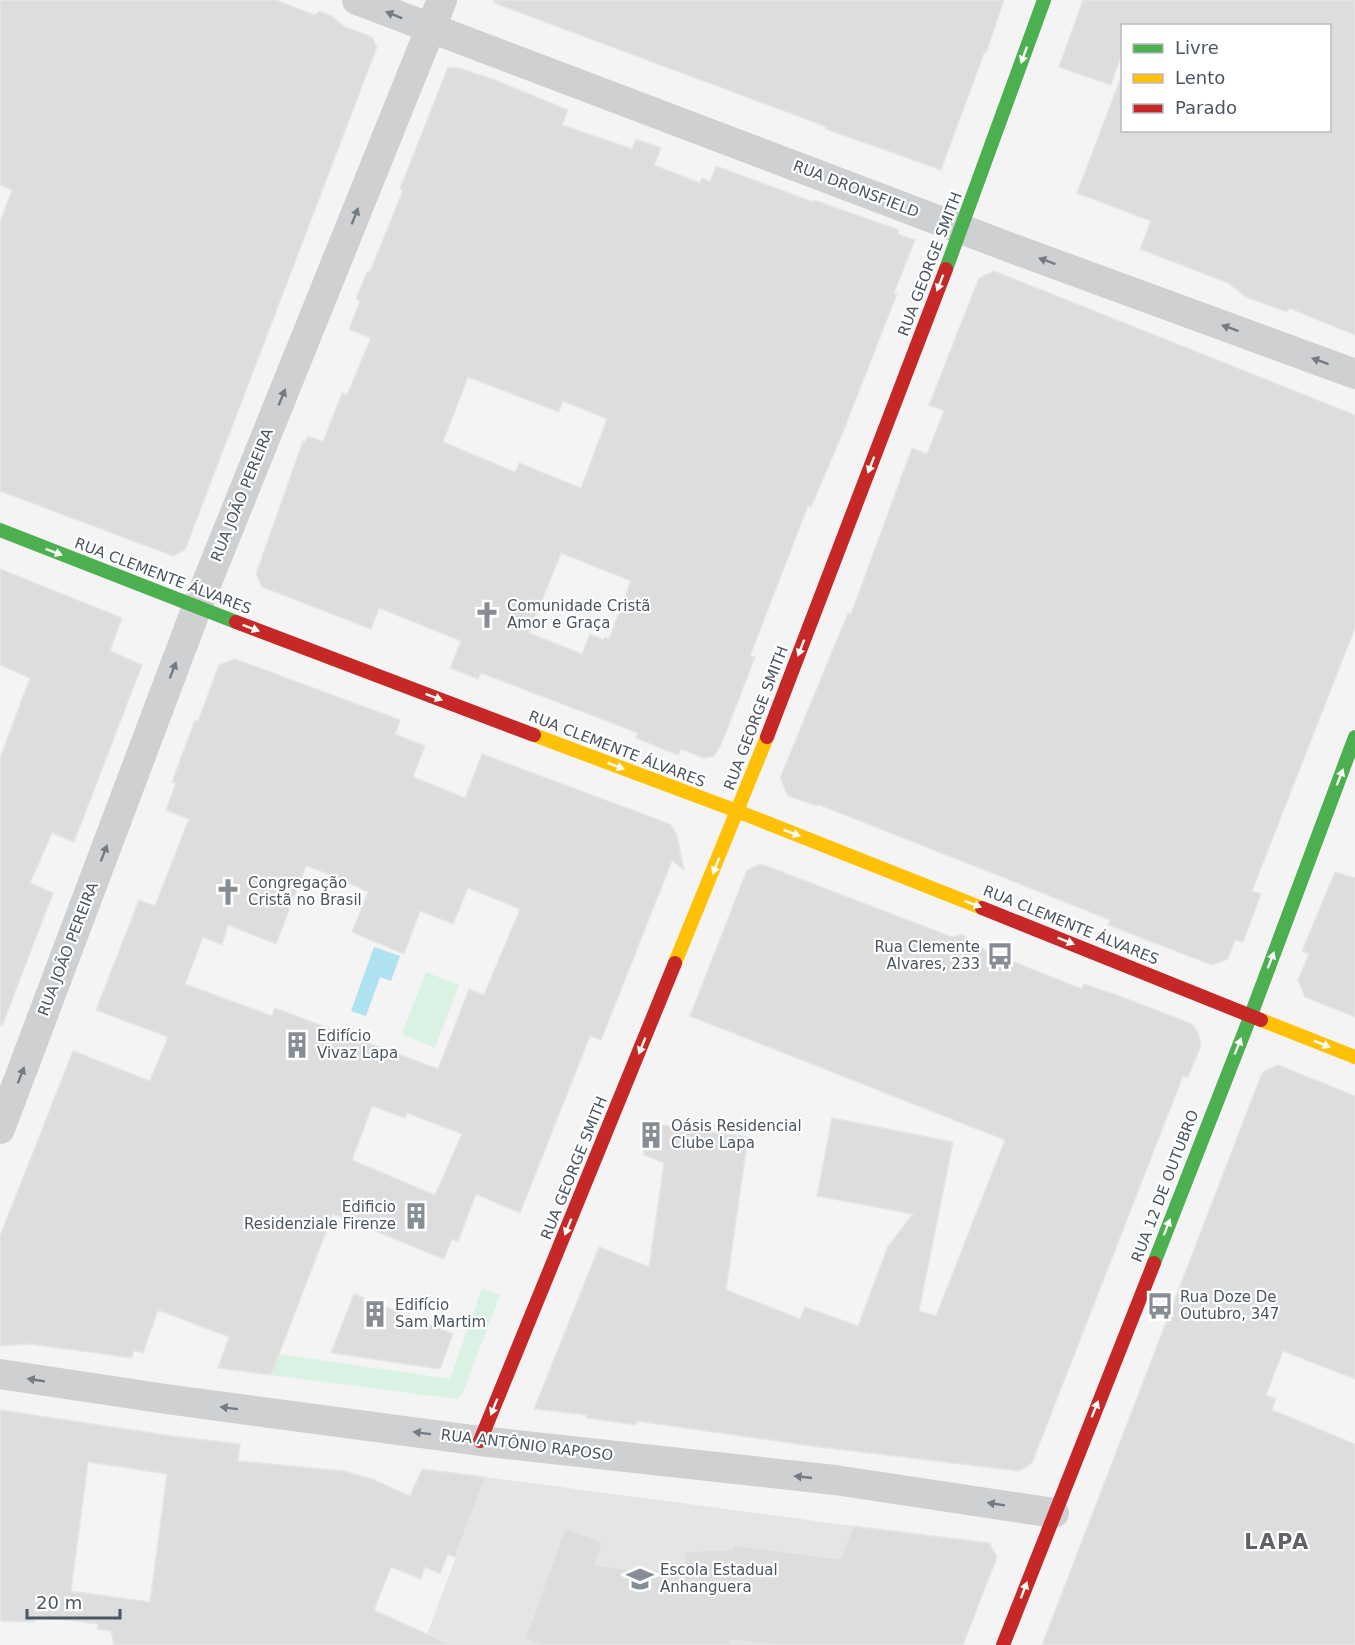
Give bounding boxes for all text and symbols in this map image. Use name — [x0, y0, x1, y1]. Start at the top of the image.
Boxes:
one-way arrow — [385, 9, 403, 19]
legend — [1121, 24, 1331, 132]
text: Livre — [1175, 37, 1219, 58]
one-way arrow — [1018, 46, 1028, 64]
text: Lento — [1175, 67, 1225, 88]
text: Parado — [1175, 97, 1237, 118]
street label: RUA DRONSFIELD — [791, 157, 921, 221]
street label: RUA GEORGE SMITH — [894, 189, 966, 339]
one-way arrow — [350, 207, 360, 225]
one-way arrow — [1038, 255, 1056, 265]
one-way arrow — [935, 274, 945, 292]
one-way arrow — [1221, 323, 1239, 332]
one-way arrow — [1311, 356, 1329, 366]
one-way arrow — [278, 388, 287, 406]
street label: RUA JOÃO PEREIRA — [206, 425, 277, 564]
one-way arrow — [866, 457, 876, 475]
street label: RUA CLEMENTE ÁLVARES — [72, 533, 254, 618]
one-way arrow — [46, 547, 64, 557]
place label: Comunidade Cristã Amor e Graça — [507, 597, 650, 632]
church icon: Comunidade Cristã Amor e Graça — [472, 600, 502, 630]
one-way arrow — [242, 624, 260, 634]
one-way arrow — [796, 639, 806, 657]
street label: RUA GEORGE SMITH — [720, 643, 792, 793]
one-way arrow — [168, 661, 178, 679]
one-way arrow — [425, 692, 443, 702]
street label: RUA CLEMENTE ÁLVARES — [526, 706, 708, 791]
one-way arrow — [607, 762, 625, 771]
one-way arrow — [1335, 768, 1345, 786]
one-way arrow — [783, 828, 801, 838]
one-way arrow — [100, 844, 109, 862]
one-way arrow — [711, 857, 720, 875]
place label: Congregação Cristã no Brasil — [248, 874, 362, 909]
church icon: Congregação Cristã no Brasil — [213, 877, 243, 907]
street label: RUA JOÃO PEREIRA — [33, 878, 102, 1018]
street label: RUA CLEMENTE ÁLVARES — [981, 881, 1162, 969]
one-way arrow — [964, 900, 982, 909]
one-way arrow — [1057, 936, 1075, 946]
place label: Rua Clemente Alvares, 233 — [874, 938, 980, 973]
bus stop icon: Rua Clemente Alvares, 233 — [985, 941, 1015, 971]
one-way arrow — [1267, 951, 1276, 969]
place label: Edifício Vivaz Lapa — [317, 1027, 398, 1062]
building icon: Edifício Vivaz Lapa — [282, 1030, 312, 1060]
one-way arrow — [1234, 1037, 1243, 1055]
one-way arrow — [637, 1038, 647, 1056]
one-way arrow — [1314, 1039, 1332, 1049]
one-way arrow — [16, 1065, 26, 1083]
street label: RUA GEORGE SMITH — [537, 1094, 611, 1242]
street label: RUA 12 DE OUTUBRO — [1128, 1107, 1202, 1265]
place label: Oásis Residencial Clube Lapa — [671, 1117, 802, 1152]
building icon: Oásis Residencial Clube Lapa — [636, 1120, 666, 1150]
place label: Edificio Residenziale Firenze — [244, 1198, 396, 1233]
building icon: Edificio Residenziale Firenze — [401, 1201, 431, 1231]
one-way arrow — [563, 1218, 573, 1236]
one-way arrow — [1162, 1218, 1172, 1236]
place label: Rua Doze De Outubro, 347 — [1180, 1288, 1279, 1323]
bus stop icon: Rua Doze De Outubro, 347 — [1145, 1291, 1175, 1321]
place label: Edifício Sam Martim — [395, 1296, 486, 1331]
building icon: Edifício Sam Martim — [360, 1299, 390, 1329]
one-way arrow — [26, 1375, 45, 1384]
one-way arrow — [489, 1398, 498, 1416]
one-way arrow — [1090, 1399, 1100, 1417]
one-way arrow — [219, 1403, 238, 1412]
street label: RUA ANTÔNIO RAPOSO — [440, 1425, 614, 1464]
one-way arrow — [412, 1428, 431, 1438]
one-way arrow — [793, 1472, 812, 1482]
one-way arrow — [987, 1499, 1006, 1508]
district label: LAPA — [1244, 1530, 1310, 1554]
place label: Escola Estadual Anhanguera — [660, 1561, 778, 1596]
school or university icon: Escola Estadual Anhanguera — [625, 1564, 655, 1594]
one-way arrow — [1020, 1581, 1030, 1599]
scale bar — [27, 1582, 120, 1620]
text: 20 m — [36, 1592, 82, 1613]

